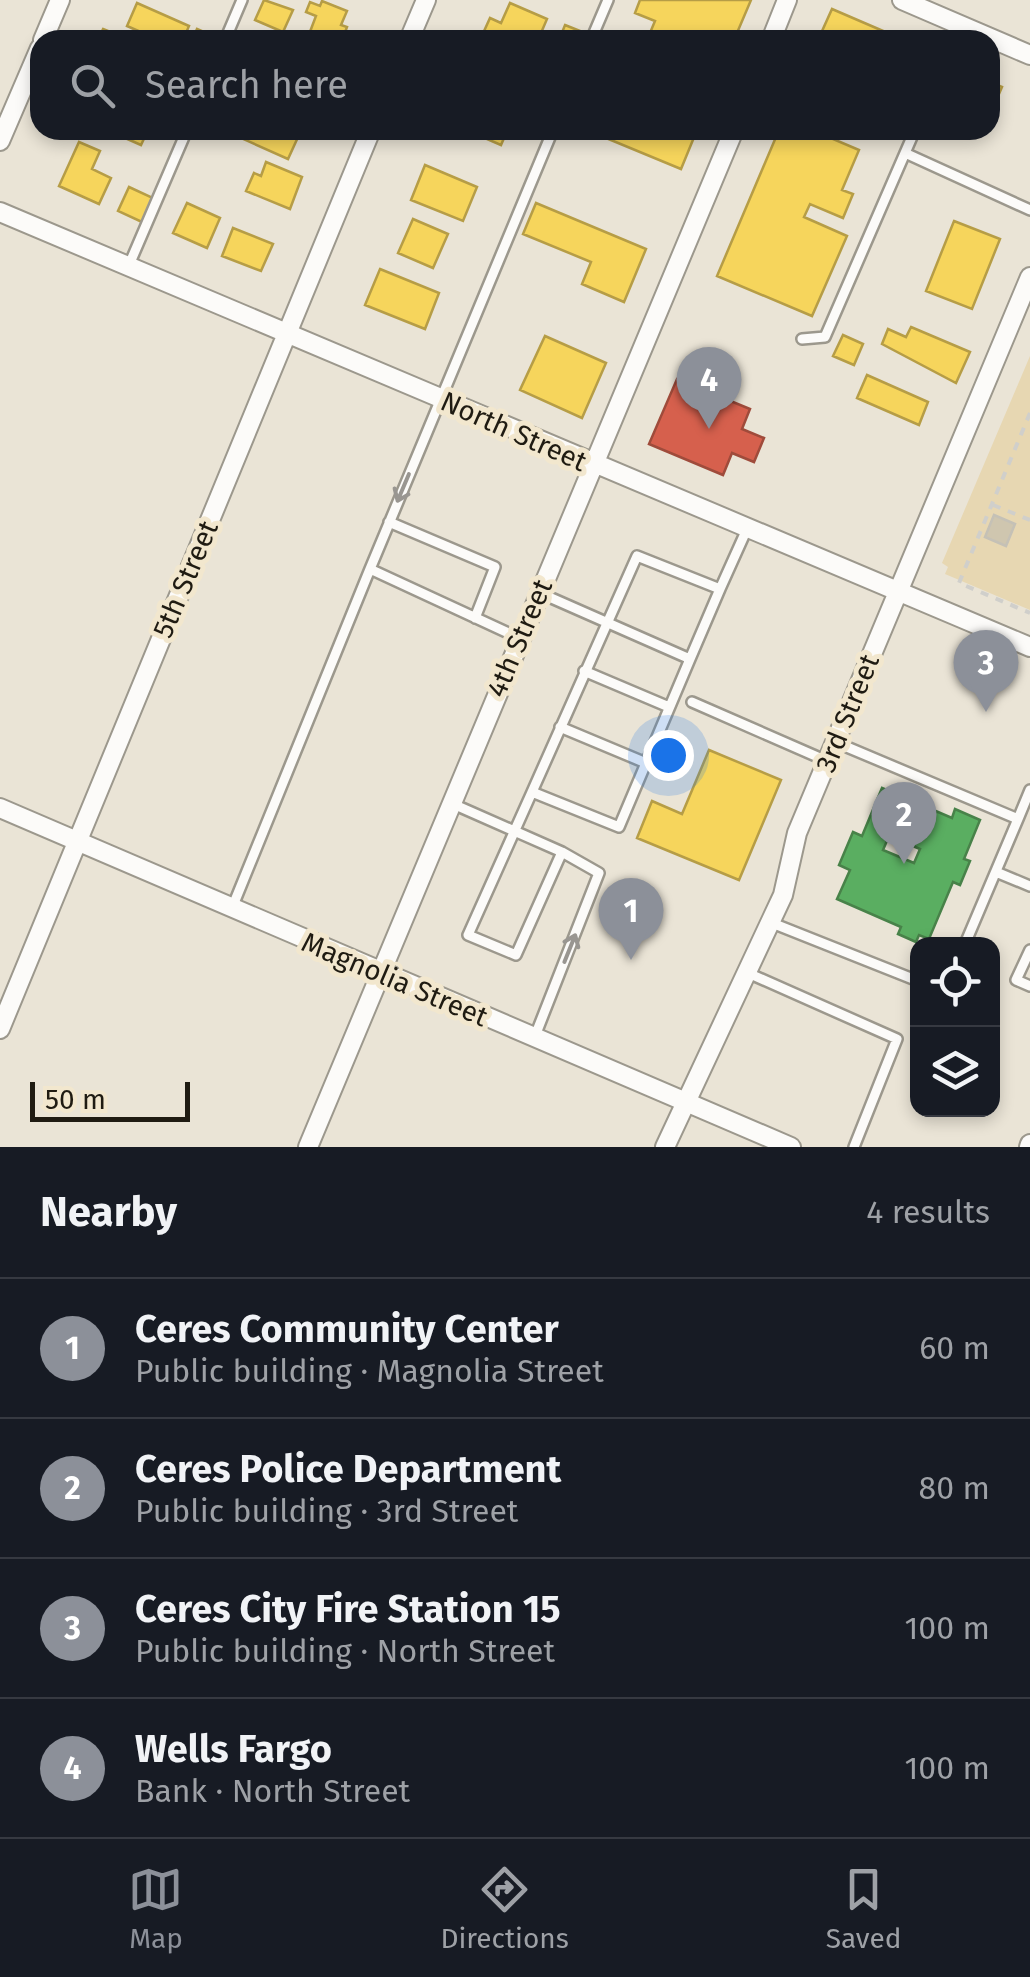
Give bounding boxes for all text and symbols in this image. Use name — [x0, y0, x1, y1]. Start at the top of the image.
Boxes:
search box — [30, 30, 1000, 140]
icon: search — [65, 58, 120, 113]
text: Search here — [145, 62, 348, 108]
pin: 4 — [676, 346, 742, 429]
street label: North Street — [436, 385, 593, 479]
one-way arrow — [393, 472, 411, 503]
street label: 5th Street — [146, 515, 225, 643]
street label: 4th Street — [480, 573, 559, 702]
pin: 3 — [954, 630, 1018, 712]
street label: 3rd Street — [809, 649, 886, 777]
your location — [643, 730, 694, 781]
pin: 2 — [872, 782, 936, 864]
pin: 1 — [598, 878, 664, 960]
street label: Magnolia Street — [297, 925, 494, 1034]
one-way arrow — [562, 933, 580, 964]
map controls — [910, 937, 1000, 1117]
button: locate — [910, 937, 1000, 1027]
button: layers — [910, 1027, 1000, 1117]
scale bar — [30, 1077, 190, 1122]
text: 50 m — [45, 1083, 106, 1116]
text: Nearby — [40, 1187, 177, 1237]
text: 4 results — [866, 1193, 990, 1231]
text: Ceres Community Center — [135, 1306, 559, 1352]
text: 1 — [65, 1329, 80, 1367]
text: 60 m — [919, 1329, 990, 1367]
text: Public building · Magnolia Street — [135, 1352, 604, 1390]
text: Ceres Police Department — [135, 1446, 561, 1492]
text: 2 — [64, 1469, 81, 1507]
text: 80 m — [919, 1469, 990, 1507]
text: Public building · 3rd Street — [135, 1492, 518, 1530]
text: Ceres City Fire Station 15 — [135, 1586, 561, 1632]
text: 3 — [64, 1609, 81, 1647]
text: 100 m — [905, 1609, 990, 1647]
text: Public building · North Street — [135, 1632, 555, 1670]
text: Wells Fargo — [135, 1726, 332, 1772]
text: 4 — [63, 1749, 82, 1787]
text: 100 m — [905, 1749, 990, 1787]
text: Bank · North Street — [135, 1772, 410, 1810]
tab: Map — [128, 1862, 183, 1955]
tab: Directions — [440, 1862, 569, 1955]
tab: Saved — [826, 1862, 902, 1955]

